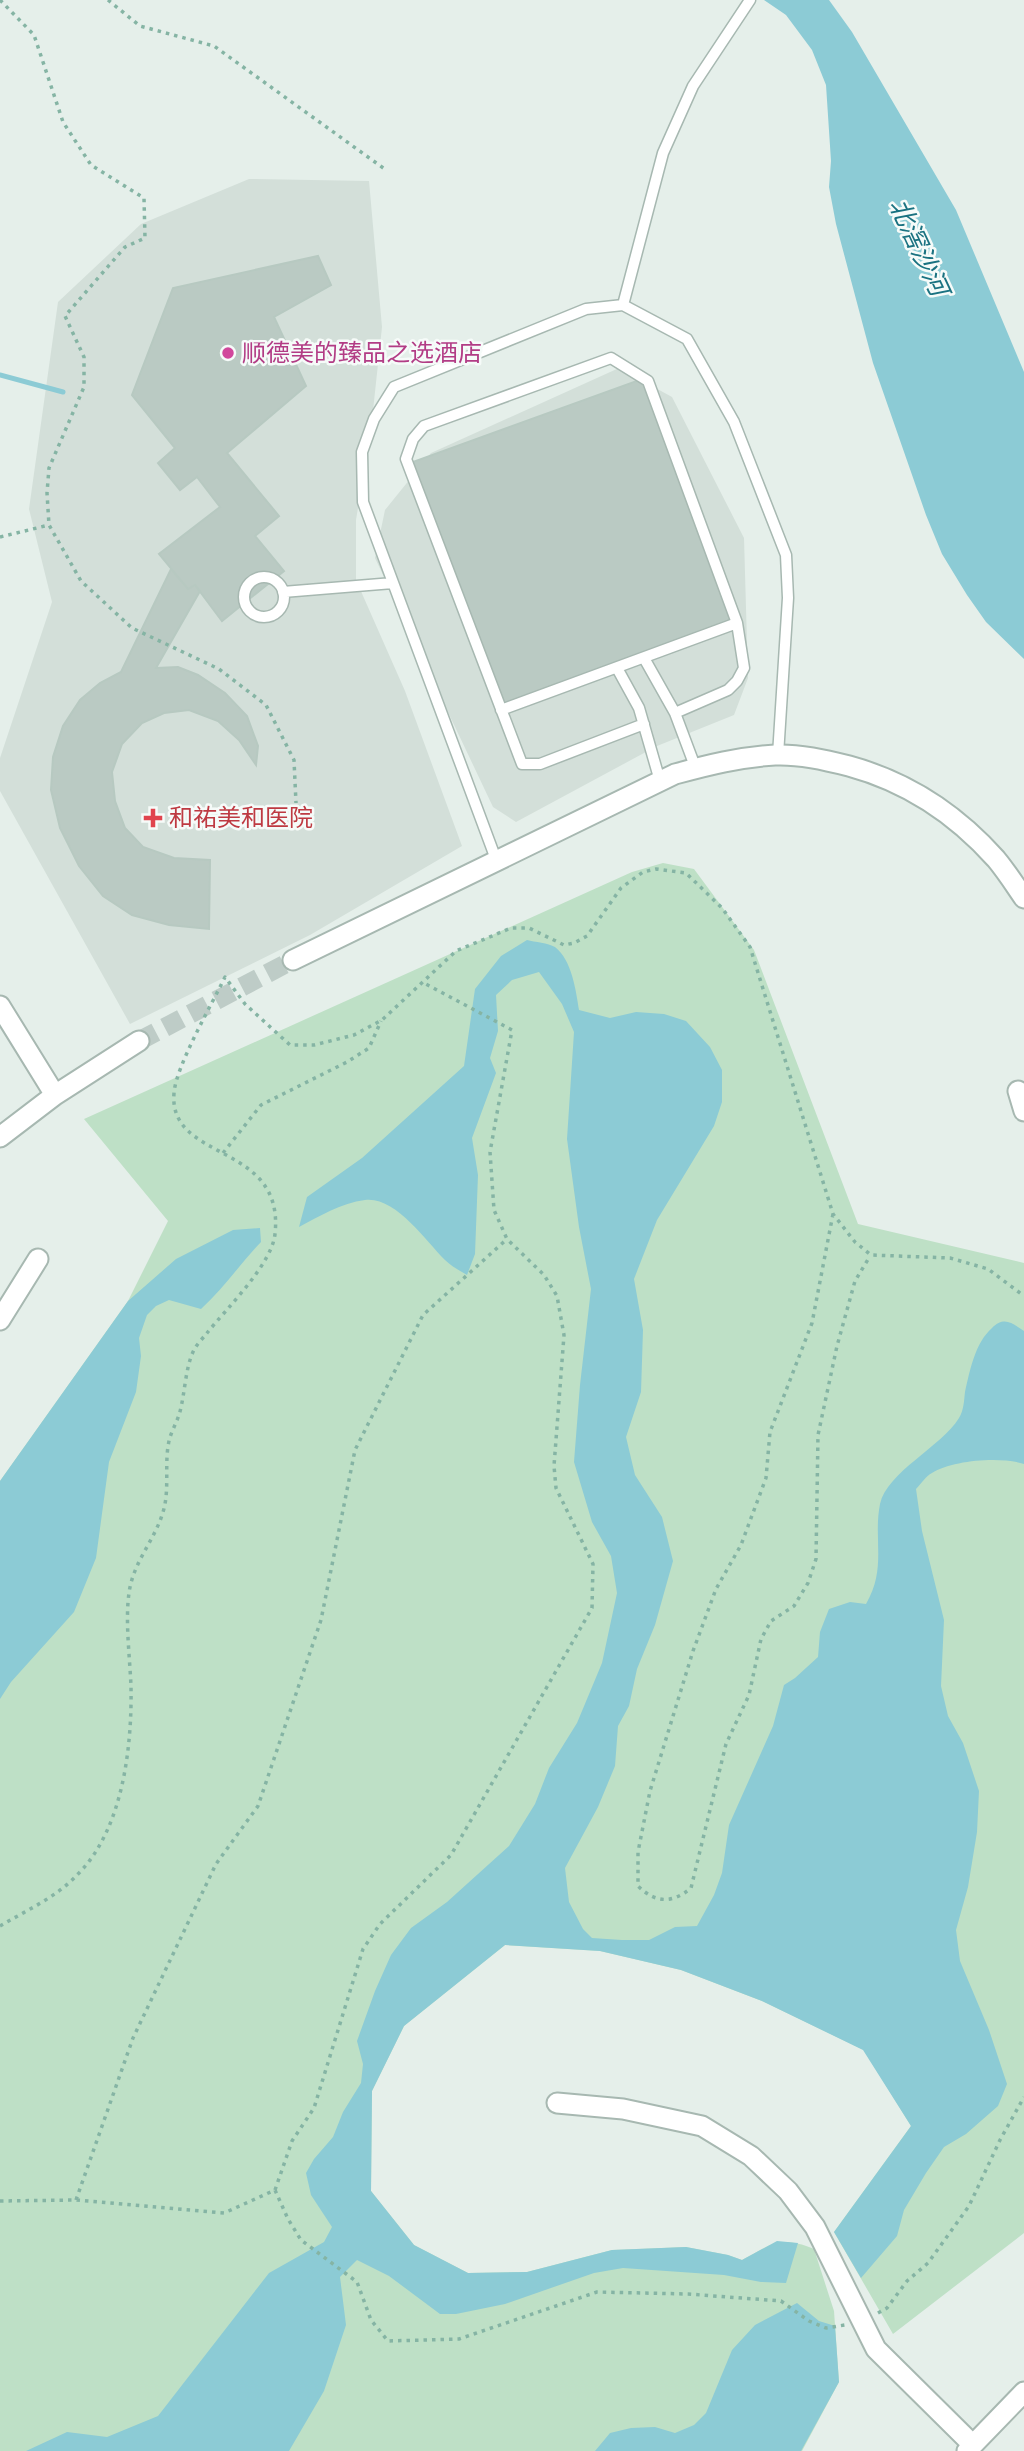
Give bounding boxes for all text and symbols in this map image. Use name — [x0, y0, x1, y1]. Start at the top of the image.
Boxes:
water label: 北滘沙河 — [880, 192, 960, 307]
place label: 顺德美的臻品之选酒店 — [242, 335, 482, 370]
marker: 顺德美的臻品之选酒店 — [220, 345, 236, 361]
place label: 和祐美和医院 — [169, 800, 313, 835]
marker: 和祐美和医院 — [143, 808, 163, 828]

